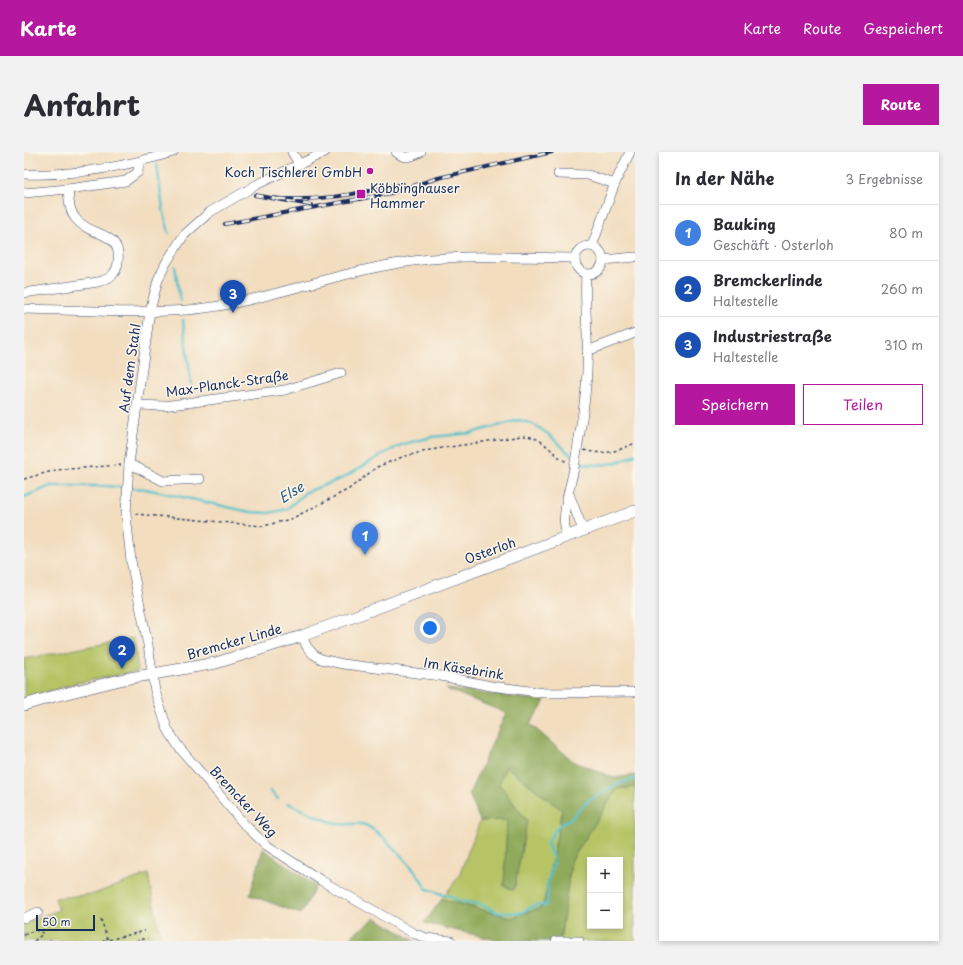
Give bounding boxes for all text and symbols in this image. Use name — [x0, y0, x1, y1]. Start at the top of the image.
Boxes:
text: Karte — [20, 14, 77, 42]
text: Karte — [743, 18, 781, 39]
text: Route — [803, 18, 841, 39]
text: Gespeichert — [863, 18, 943, 39]
text: Anfahrt — [24, 83, 140, 126]
button: Route — [863, 84, 939, 125]
place label: Koch Tischlerei GmbH — [225, 162, 362, 181]
text: In der Nähe — [675, 165, 774, 191]
marker: Koch Tischlerei GmbH — [365, 166, 375, 176]
text: 3 Ergebnisse — [846, 169, 923, 188]
place label: Köbbinghauser Hammer — [370, 178, 461, 212]
marker: Köbbinghauser Hammer — [355, 188, 367, 200]
text: Bauking — [713, 212, 775, 235]
text: 1 — [685, 223, 691, 242]
text: 80 m — [889, 223, 923, 242]
text: Geschäft · Osterloh — [713, 235, 834, 254]
text: Bremckerlinde — [713, 268, 822, 291]
text: 2 — [683, 279, 693, 298]
text: 260 m — [881, 279, 923, 298]
pin: 3 — [220, 280, 246, 313]
text: Haltestelle — [713, 291, 778, 310]
street label: Auf dem Stahl — [113, 322, 145, 414]
text: Industriestraße — [713, 324, 832, 347]
text: 3 — [684, 335, 692, 354]
text: 310 m — [884, 335, 923, 354]
text: Haltestelle — [713, 347, 778, 366]
street label: Max-Planck-Straße — [164, 365, 290, 401]
button: Speichern — [675, 384, 795, 425]
button: Teilen — [803, 384, 923, 425]
water label: Else — [274, 475, 309, 508]
pin: 1 — [352, 522, 378, 555]
street label: Osterloh — [462, 532, 518, 568]
street label: Bremcker Linde — [184, 618, 284, 664]
your location — [420, 618, 440, 638]
pin: 2 — [109, 636, 135, 669]
street label: Im Käsebrink — [422, 652, 506, 684]
street label: Bremcker Weg — [206, 761, 282, 841]
map controls — [587, 857, 623, 929]
button: + — [587, 857, 623, 893]
button: − — [587, 893, 623, 929]
scale bar — [36, 913, 95, 932]
text: 50 m — [42, 913, 71, 930]

